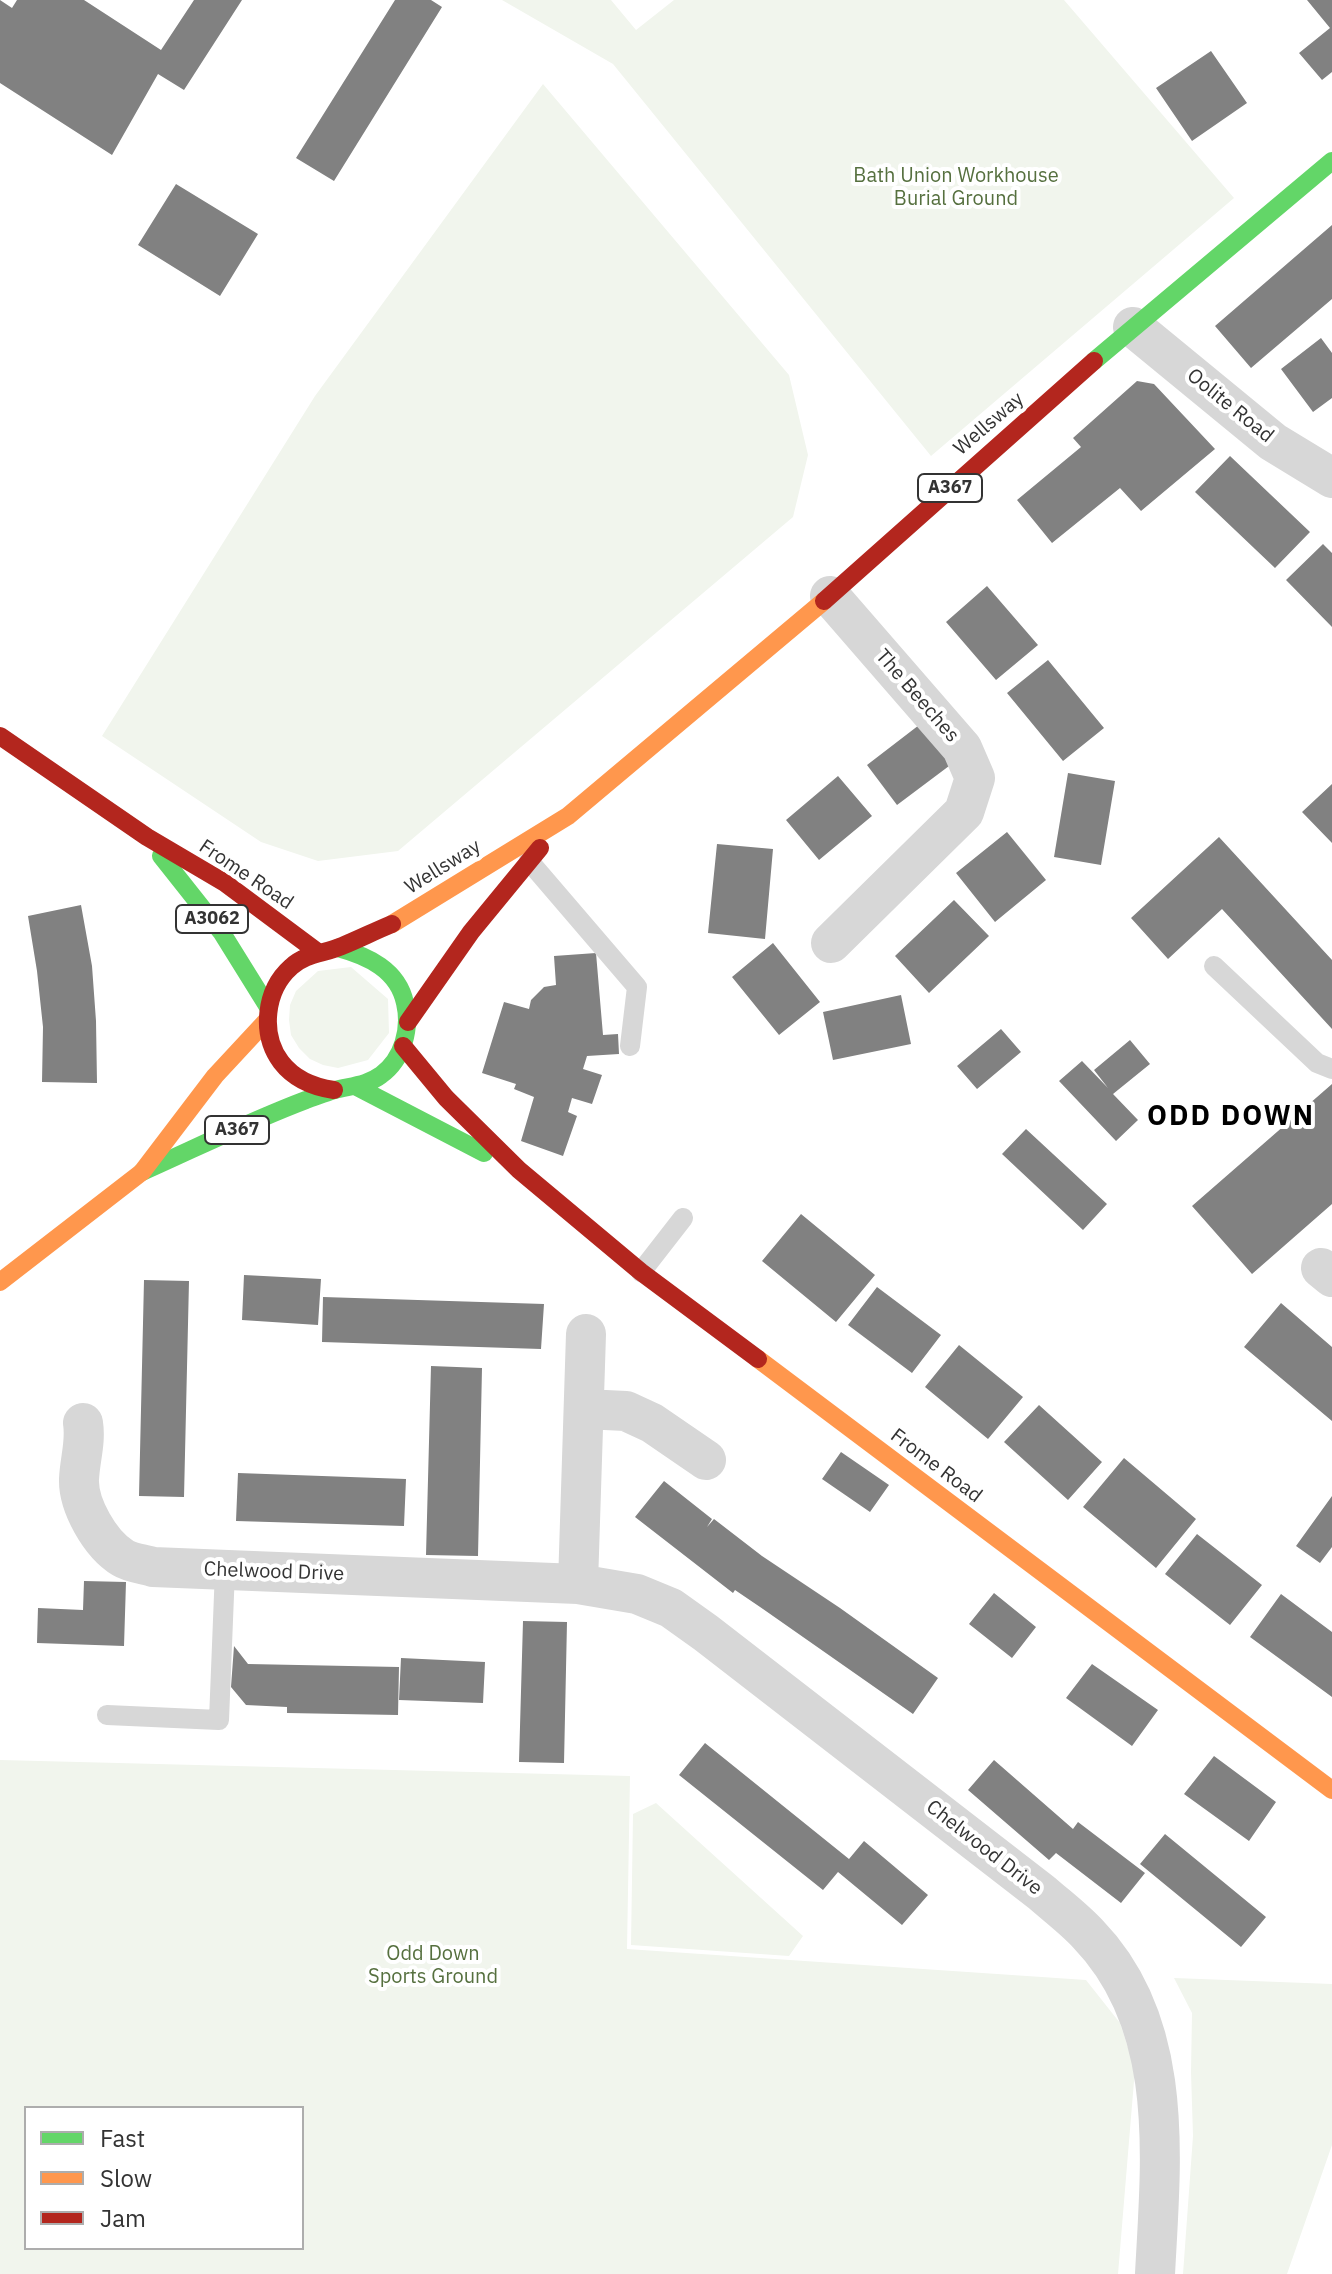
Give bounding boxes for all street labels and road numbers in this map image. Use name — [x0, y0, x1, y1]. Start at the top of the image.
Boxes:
street label: Oolite Road — [1182, 364, 1278, 448]
street label: Wellsway — [949, 387, 1029, 461]
road number: A367 — [918, 474, 982, 502]
street label: The Beeches — [870, 644, 964, 748]
street label: Wellsway — [401, 834, 485, 900]
street label: Frome Road — [194, 835, 298, 915]
road number: A3062 — [176, 905, 248, 933]
road number: A367 — [205, 1116, 269, 1144]
street label: Frome Road — [886, 1424, 986, 1508]
street label: Chelwood Drive — [203, 1558, 345, 1586]
street label: Chelwood Drive — [921, 1795, 1047, 1901]

